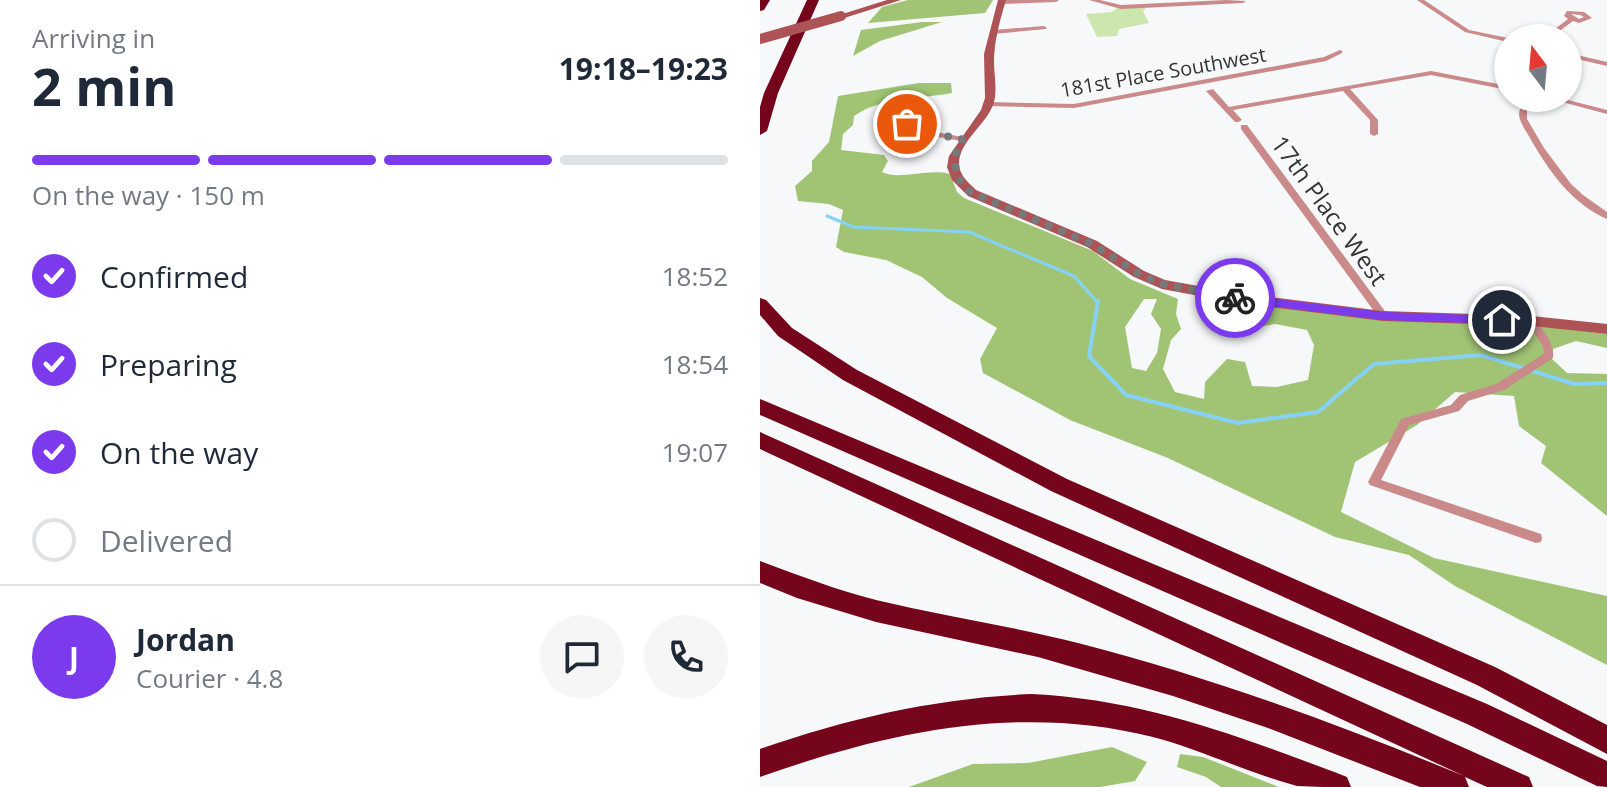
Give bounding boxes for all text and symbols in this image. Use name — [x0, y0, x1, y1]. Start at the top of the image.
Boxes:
text: Arriving in — [32, 20, 155, 56]
north arrow — [1494, 24, 1582, 112]
map controls — [1494, 24, 1582, 112]
street label: 181st Place Southwest — [1058, 41, 1268, 103]
text: 19:18–19:23 — [559, 48, 728, 89]
text: 2 min — [32, 50, 176, 121]
pin — [873, 90, 941, 158]
icon: bag — [885, 102, 929, 146]
street label: 17th Place West — [1264, 128, 1396, 292]
text: On the way · 150 m — [32, 177, 265, 213]
icon: check — [32, 254, 76, 298]
text: Confirmed — [100, 256, 248, 297]
text: 18:52 — [662, 258, 728, 294]
courier — [1195, 258, 1275, 338]
icon: bike — [1213, 276, 1257, 320]
pin — [1468, 286, 1536, 354]
icon: home — [1480, 298, 1524, 342]
icon: check — [32, 342, 76, 386]
text: Preparing — [100, 344, 237, 385]
text: 18:54 — [662, 346, 728, 382]
icon: check — [32, 430, 76, 474]
text: On the way — [100, 432, 258, 473]
text: 19:07 — [662, 434, 728, 470]
text: Delivered — [100, 520, 233, 561]
button: chat — [540, 615, 624, 699]
button: phone — [644, 615, 728, 699]
text: Jordan — [136, 619, 235, 660]
text: J — [69, 637, 79, 678]
text: Courier · 4.8 — [136, 660, 283, 696]

